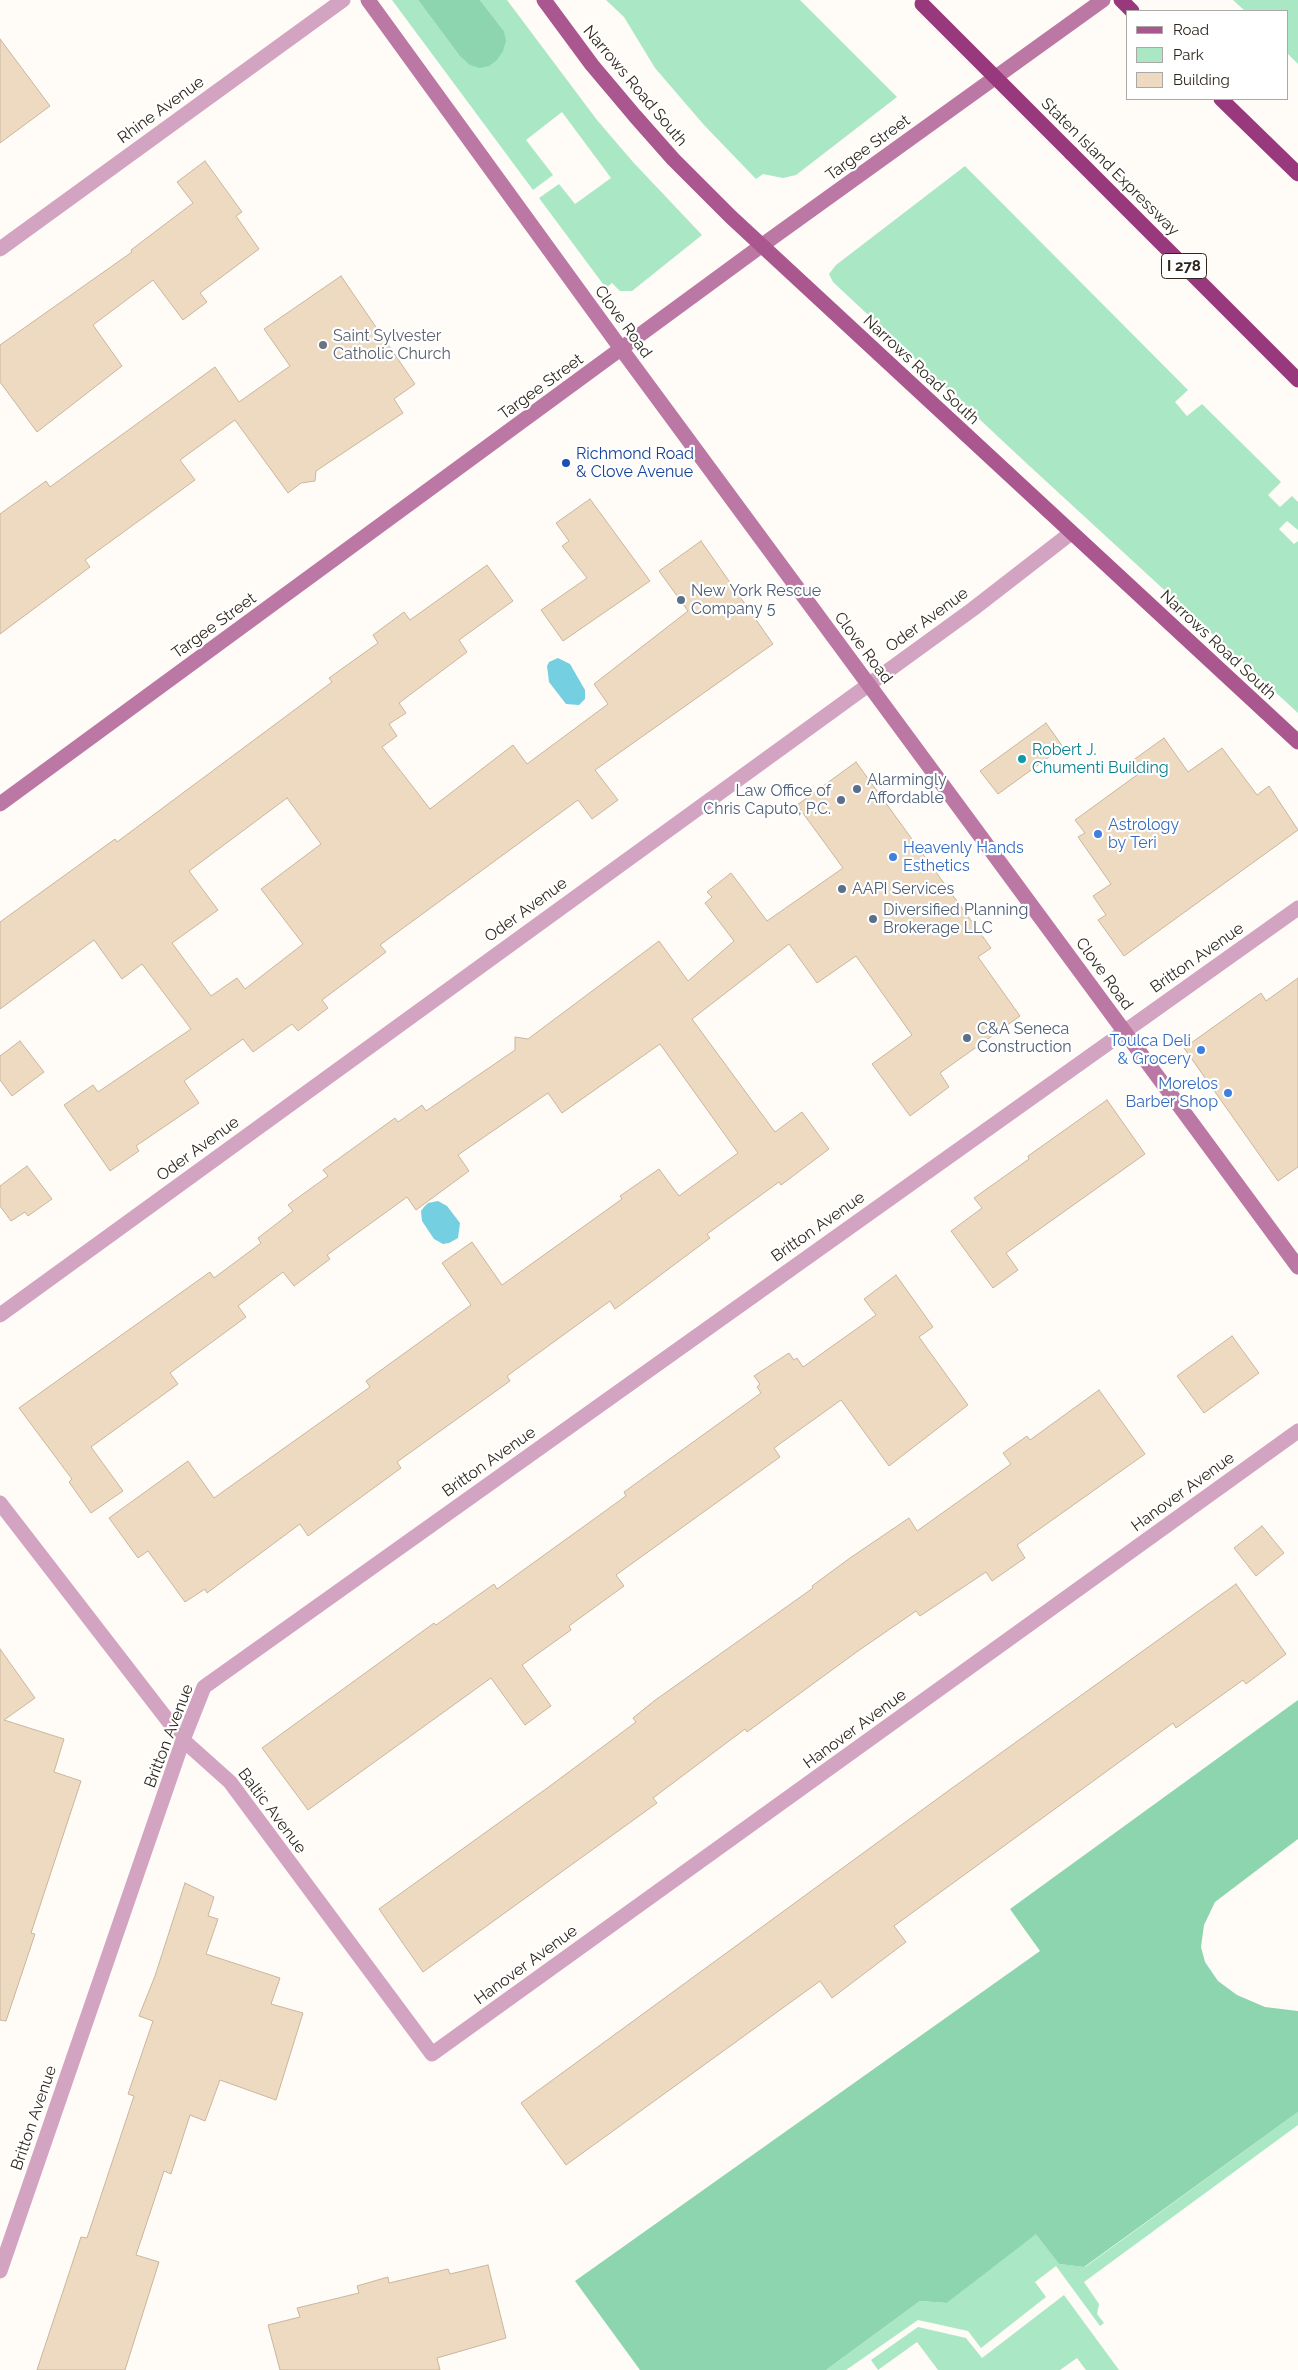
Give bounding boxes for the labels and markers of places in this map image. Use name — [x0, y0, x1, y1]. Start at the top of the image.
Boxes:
place label: Saint Sylvester Catholic Church — [333, 326, 451, 364]
marker: Saint Sylvester Catholic Church — [317, 339, 329, 351]
place label: Richmond Road & Clove Avenue — [576, 444, 694, 482]
marker: Richmond Road & Clove Avenue — [560, 457, 572, 469]
place label: New York Rescue Company 5 — [691, 581, 821, 619]
marker: New York Rescue Company 5 — [675, 594, 687, 606]
place label: Robert J. Chumenti Building — [1032, 740, 1169, 778]
marker: Robert J. Chumenti Building — [1016, 753, 1028, 765]
place label: Alarmingly Affordable — [867, 770, 947, 808]
place label: Law Office of Chris Caputo, P.C. — [703, 781, 831, 819]
marker: Alarmingly Affordable — [851, 783, 863, 795]
marker: Law Office of Chris Caputo, P.C. — [835, 794, 847, 806]
place label: Astrology by Teri — [1108, 815, 1179, 853]
marker: Astrology by Teri — [1092, 828, 1104, 840]
place label: Heavenly Hands Esthetics — [903, 838, 1024, 876]
marker: Heavenly Hands Esthetics — [887, 851, 899, 863]
place label: AAPI Services — [852, 879, 954, 899]
marker: AAPI Services — [836, 883, 848, 895]
place label: Diversified Planning Brokerage LLC — [883, 900, 1028, 938]
marker: Diversified Planning Brokerage LLC — [867, 913, 879, 925]
place label: C&A Seneca Construction — [977, 1019, 1072, 1057]
place label: Toulca Deli & Grocery — [1109, 1031, 1191, 1069]
marker: C&A Seneca Construction — [961, 1032, 973, 1044]
marker: Toulca Deli & Grocery — [1195, 1044, 1207, 1056]
place label: Morelos Barber Shop — [1126, 1074, 1218, 1112]
marker: Morelos Barber Shop — [1222, 1087, 1234, 1099]

